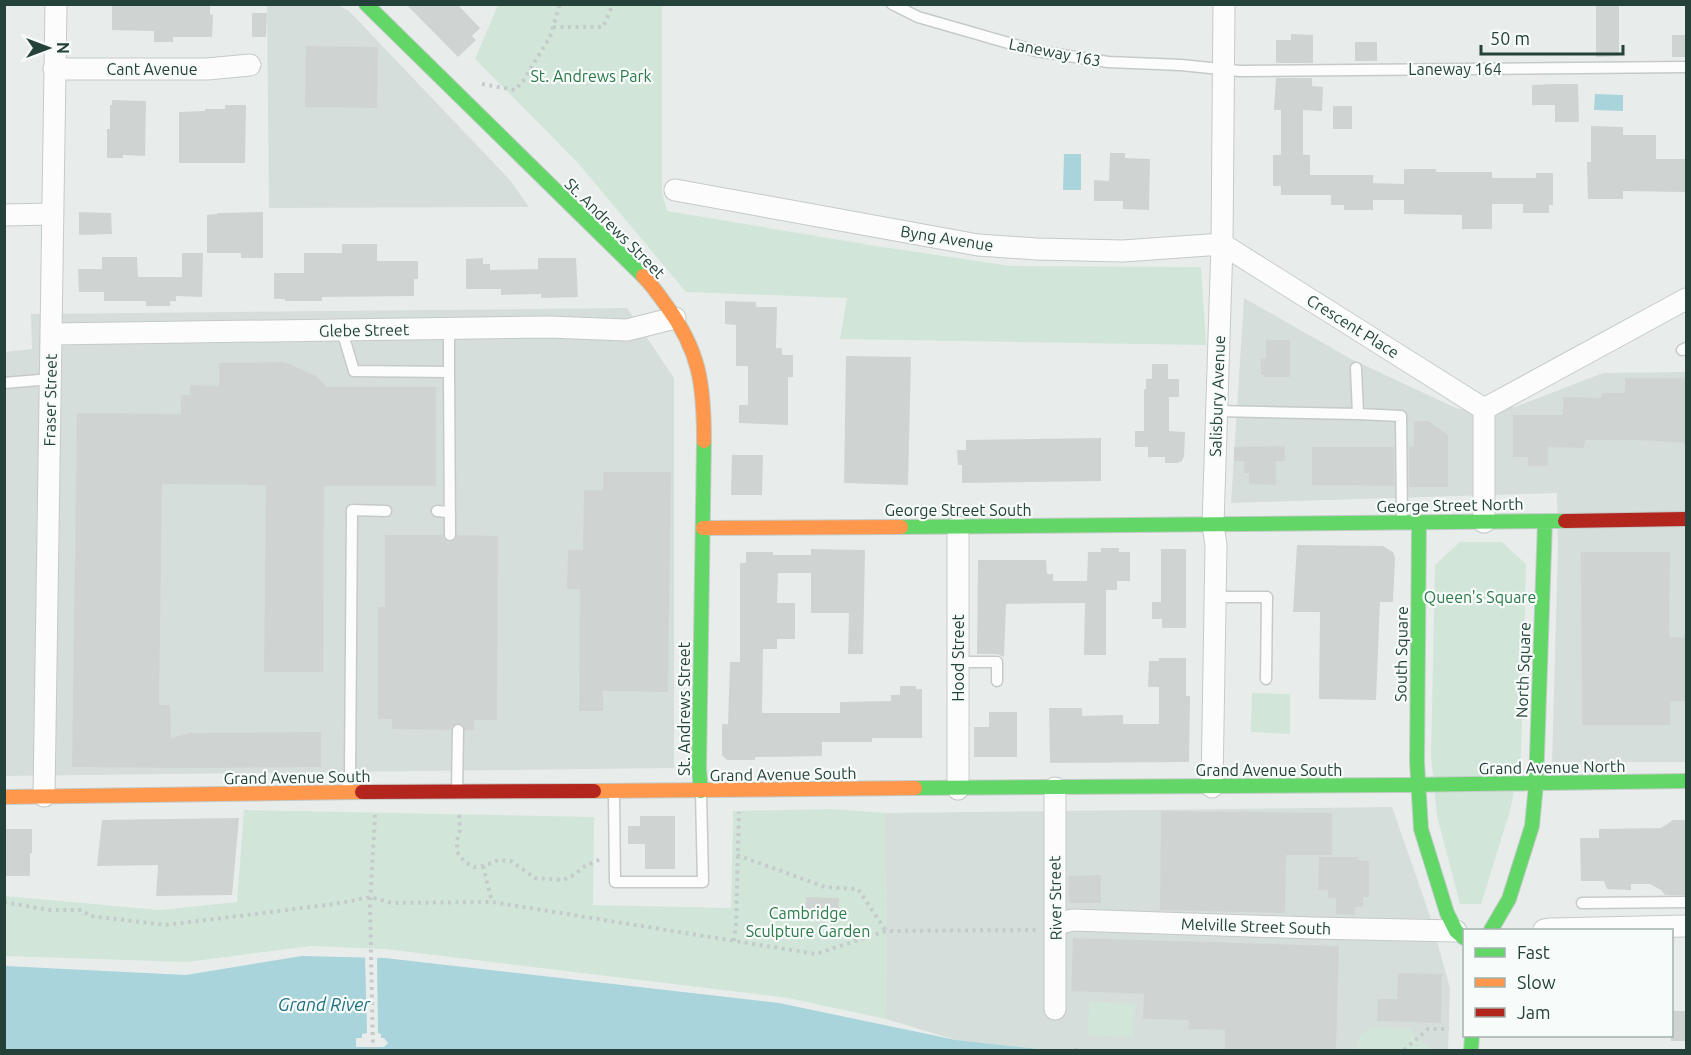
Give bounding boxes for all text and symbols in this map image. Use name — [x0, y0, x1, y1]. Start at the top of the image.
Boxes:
north arrow — [18, 18, 78, 78]
scale bar — [1481, 18, 1624, 56]
text: 50 m — [1490, 28, 1530, 48]
street label: Laneway 163 — [1007, 34, 1103, 70]
text: N — [54, 42, 72, 54]
street label: Cant Avenue — [106, 60, 198, 78]
street label: Laneway 164 — [1408, 60, 1502, 78]
park label: St. Andrews Park — [530, 67, 652, 85]
street label: St. Andrews Street — [561, 174, 669, 282]
street label: Byng Avenue — [899, 222, 995, 254]
street label: Crescent Place — [1304, 290, 1402, 362]
street label: Glebe Street — [319, 320, 410, 340]
street label: Salisbury Avenue — [1206, 335, 1228, 457]
street label: Fraser Street — [40, 353, 60, 446]
street label: George Street North — [1376, 495, 1524, 515]
street label: George Street South — [884, 501, 1032, 519]
park label: Queen's Square — [1424, 588, 1536, 606]
street label: South Square — [1391, 606, 1411, 702]
street label: Hood Street — [949, 614, 967, 702]
street label: North Square — [1512, 622, 1534, 718]
street label: St. Andrews Street — [675, 641, 693, 776]
street label: Grand Avenue North — [1478, 757, 1626, 777]
street label: Grand Avenue South — [1196, 761, 1342, 779]
street label: Grand Avenue South — [709, 764, 857, 784]
street label: Grand Avenue South — [223, 767, 371, 787]
street label: River Street — [1045, 855, 1065, 941]
park label: Cambridge Sculpture Garden — [746, 904, 870, 940]
street label: Melville Street South — [1181, 914, 1331, 938]
legend — [1463, 929, 1673, 1037]
text: Fast — [1517, 942, 1550, 962]
text: Slow — [1517, 972, 1556, 992]
water label: Grand River — [278, 994, 371, 1014]
text: Jam — [1517, 1002, 1551, 1022]

